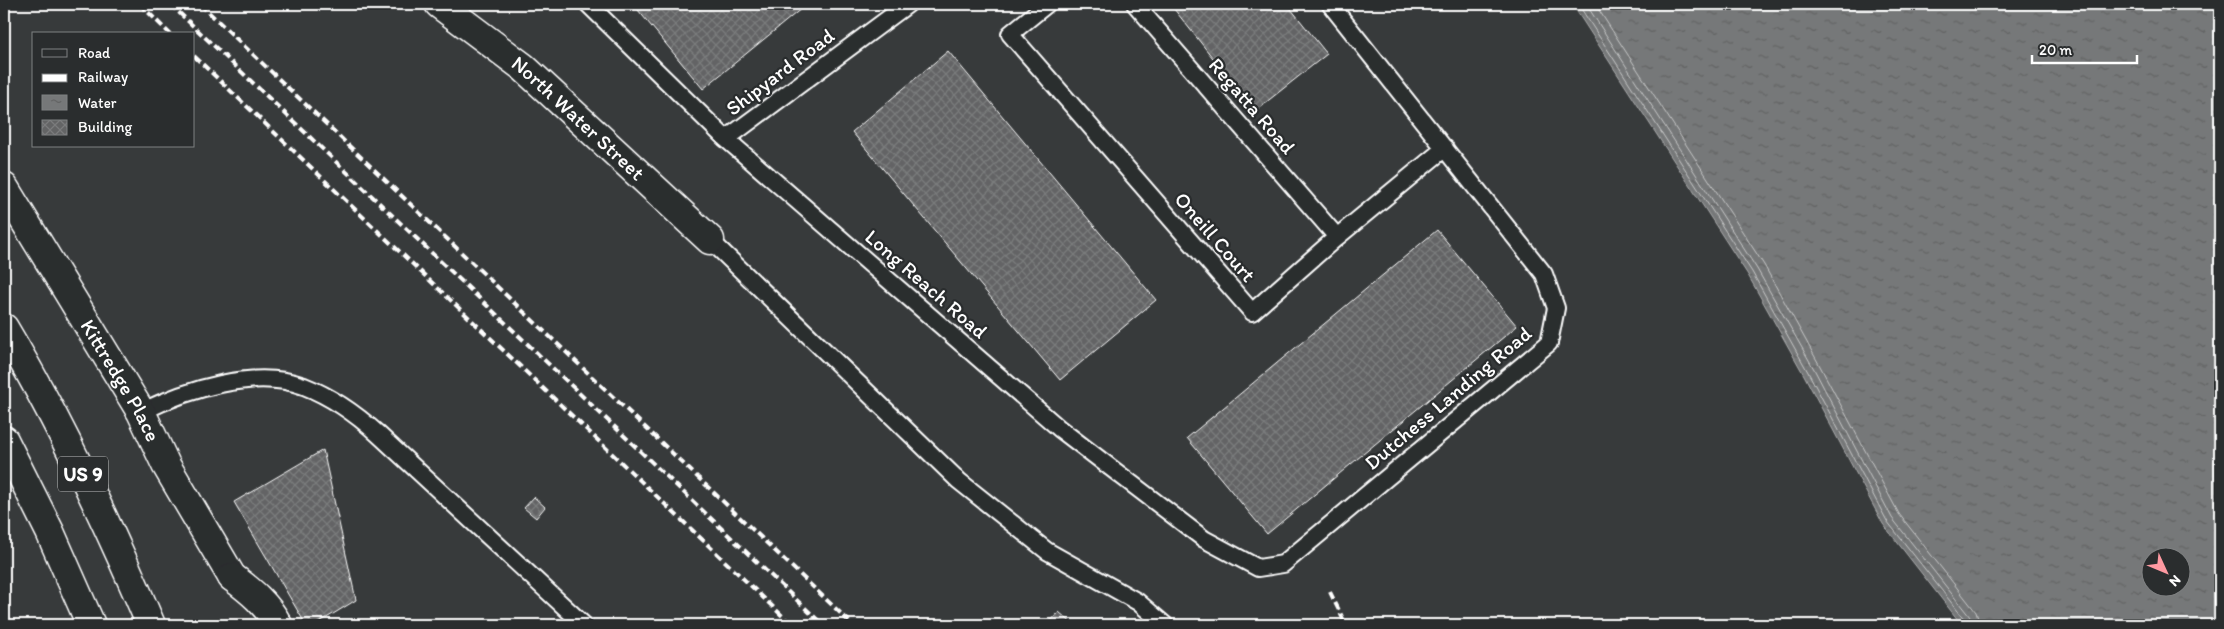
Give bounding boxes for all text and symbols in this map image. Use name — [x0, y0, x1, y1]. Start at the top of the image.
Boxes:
street label: Shipyard Road — [721, 22, 839, 120]
legend — [32, 32, 195, 148]
scale bar — [2032, 32, 2136, 64]
text: 20 m — [2039, 41, 2073, 59]
text: Road — [78, 44, 111, 62]
street label: North Water Street — [507, 50, 650, 185]
street label: Regatta Road — [1204, 52, 1301, 159]
text: Railway — [78, 68, 128, 86]
text: Water — [78, 94, 117, 112]
text: Building — [78, 118, 132, 136]
street label: Oneill Court — [1170, 187, 1261, 287]
street label: Long Reach Road — [860, 224, 993, 343]
street label: Kittredge Place — [76, 315, 166, 445]
street label: Dutchess Landing Road — [1359, 320, 1537, 475]
road number: US 9 — [58, 456, 108, 492]
north arrow — [2142, 546, 2192, 596]
text: N — [2166, 571, 2184, 590]

